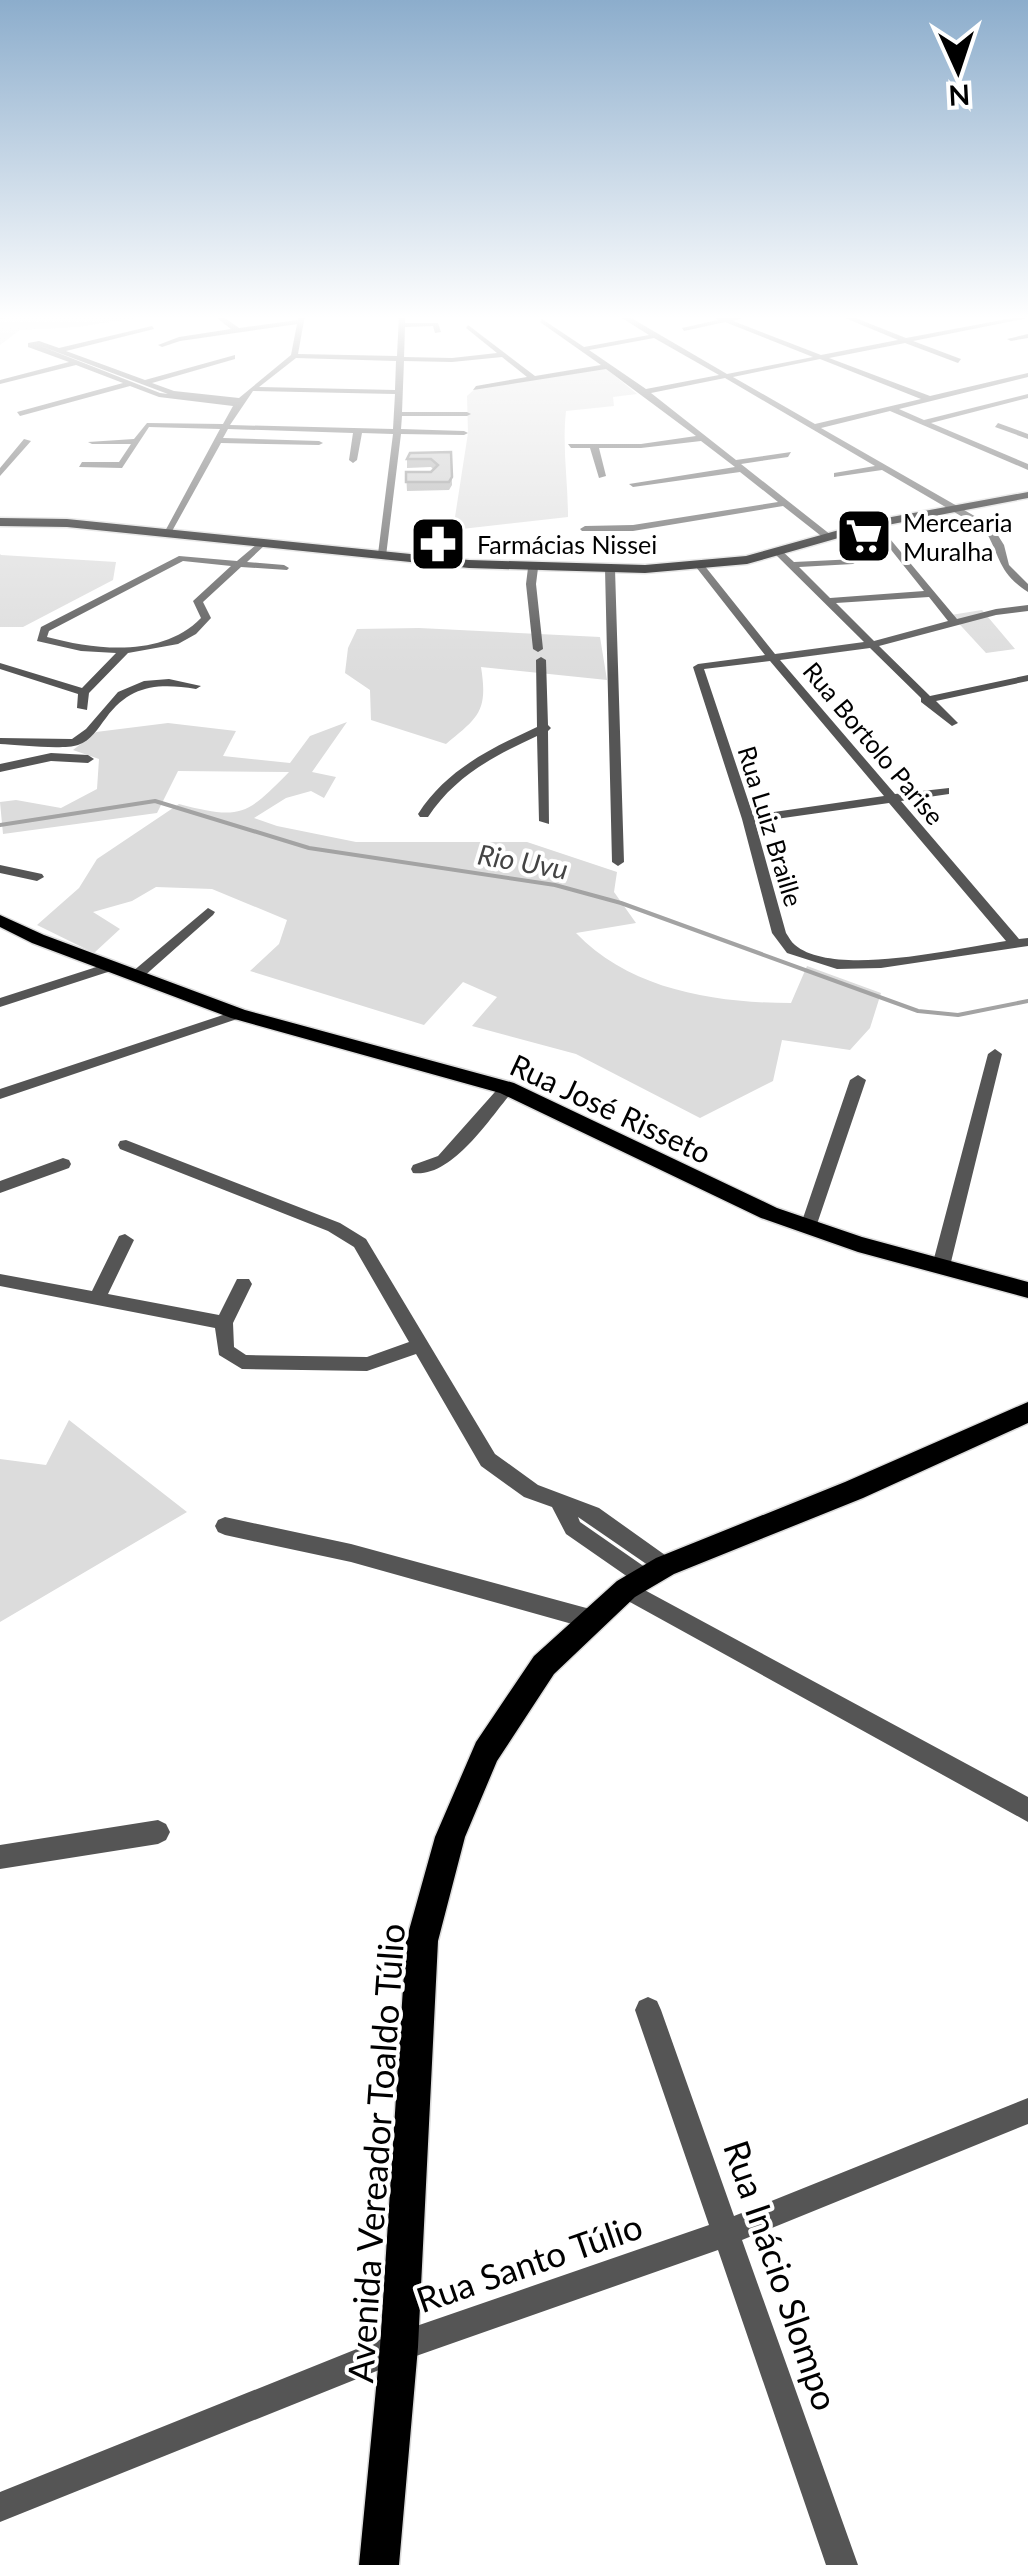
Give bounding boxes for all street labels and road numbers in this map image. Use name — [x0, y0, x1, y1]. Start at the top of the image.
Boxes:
street label: Rua Bortolo Parise — [797, 656, 951, 830]
street label: Rua Luiz Braille — [732, 742, 810, 910]
street label: Rua José Risseto — [505, 1046, 717, 1170]
street label: Avenida Vereador Toaldo Túlio — [338, 1922, 412, 2384]
street label: Rua Inácio Slompo — [716, 2135, 848, 2415]
street label: Rua Santo Túlio — [411, 2204, 647, 2320]

